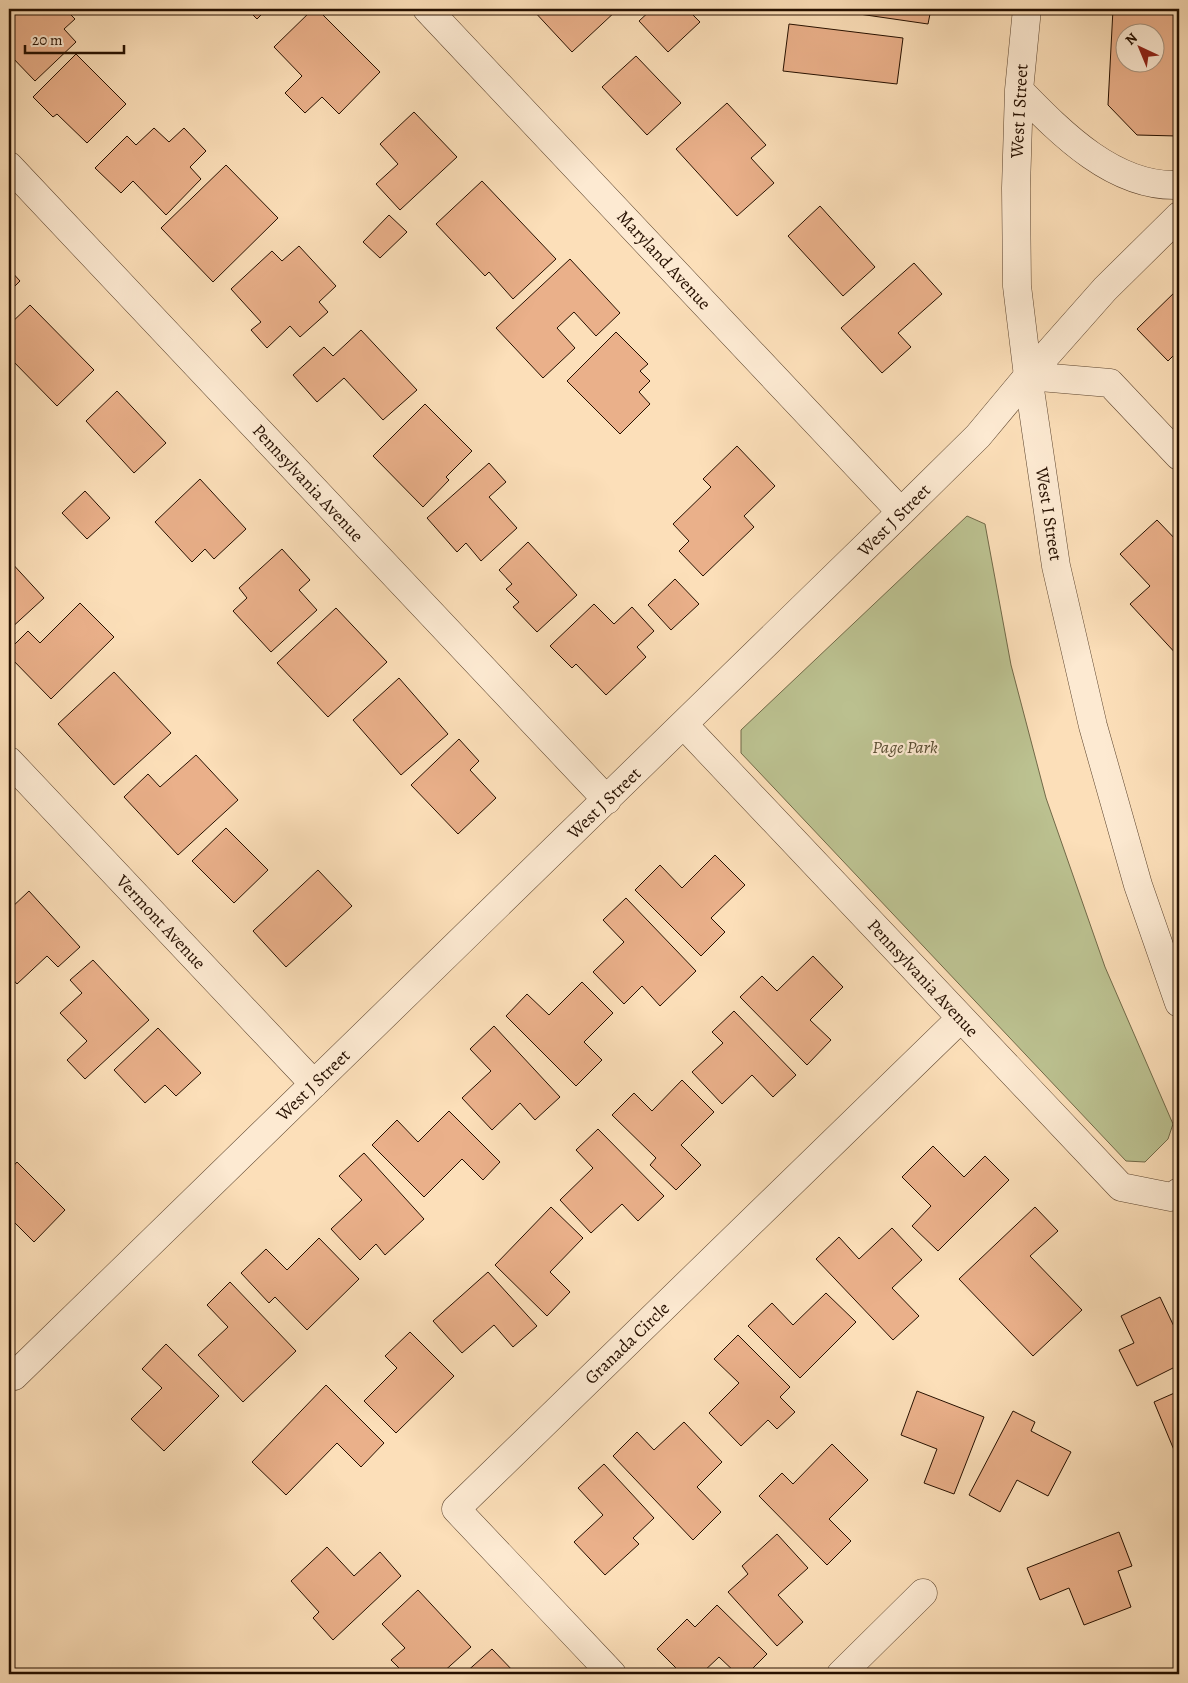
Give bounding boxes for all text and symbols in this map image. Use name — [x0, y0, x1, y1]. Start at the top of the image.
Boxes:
scale bar — [25, 22, 124, 54]
north arrow — [1116, 22, 1166, 72]
text: N — [1121, 29, 1142, 49]
text: 20 m — [32, 30, 63, 50]
street label: West I Street — [1004, 63, 1033, 160]
street label: Maryland Avenue — [612, 205, 716, 315]
street label: Pennsylvania Avenue — [247, 419, 369, 547]
street label: West I Street — [1030, 464, 1068, 563]
street label: West J Street — [852, 478, 936, 562]
park label: Page Park — [872, 735, 938, 759]
street label: West J Street — [561, 762, 646, 845]
street label: Vermont Avenue — [110, 869, 211, 975]
street label: Pennsylvania Avenue — [862, 914, 984, 1042]
street label: West J Street — [270, 1044, 355, 1127]
street label: Granada Circle — [579, 1296, 675, 1390]

